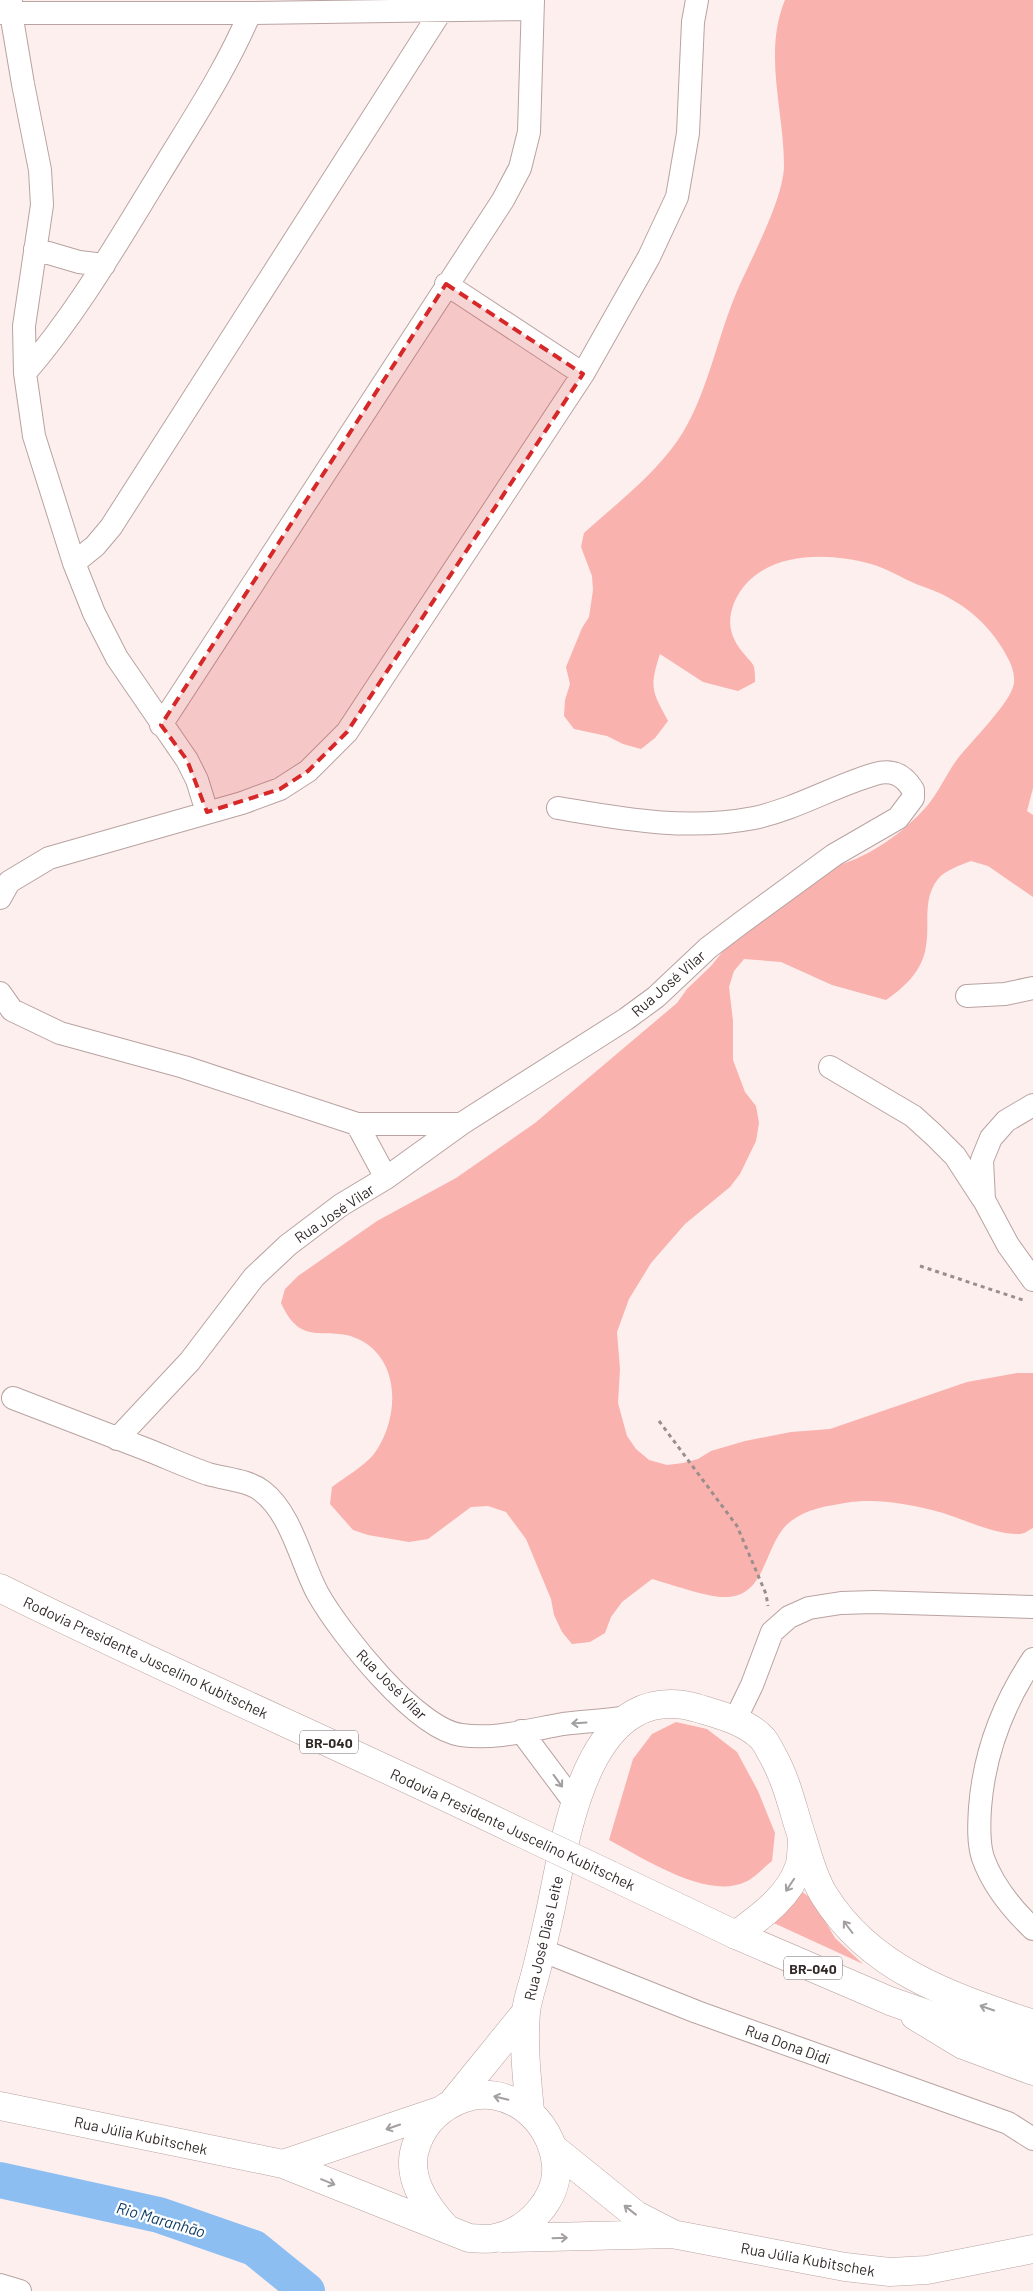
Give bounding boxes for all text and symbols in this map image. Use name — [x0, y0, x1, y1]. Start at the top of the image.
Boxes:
street label: Rua José Vilar — [627, 946, 709, 1020]
street label: Rua José Vilar — [291, 1179, 378, 1246]
street label: Rodovia Presidente Juscelino Kubitschek — [21, 1592, 272, 1722]
street label: Rua José Vilar — [353, 1645, 431, 1723]
one-way arrow — [571, 1719, 587, 1728]
road number: BR-040 — [300, 1730, 358, 1754]
street label: Rodovia Presidente Juscelino Kubitschek — [388, 1764, 639, 1894]
one-way arrow — [553, 1774, 563, 1788]
street label: Rua José Dias Leite — [520, 1874, 566, 2002]
one-way arrow — [785, 1877, 795, 1891]
one-way arrow — [843, 1921, 854, 1934]
road number: BR-040 — [784, 1956, 842, 1980]
one-way arrow — [980, 2003, 995, 2012]
street label: Rua Dona Didi — [743, 2020, 833, 2068]
one-way arrow — [493, 2093, 509, 2102]
street label: Rua Júlia Kubitschek — [73, 2112, 210, 2158]
one-way arrow — [385, 2123, 401, 2132]
one-way arrow — [320, 2178, 335, 2188]
water label: Rio Maranhão — [114, 2197, 208, 2241]
one-way arrow — [624, 2204, 637, 2215]
one-way arrow — [552, 2234, 568, 2243]
street label: Rua Júlia Kubitschek — [740, 2238, 877, 2280]

